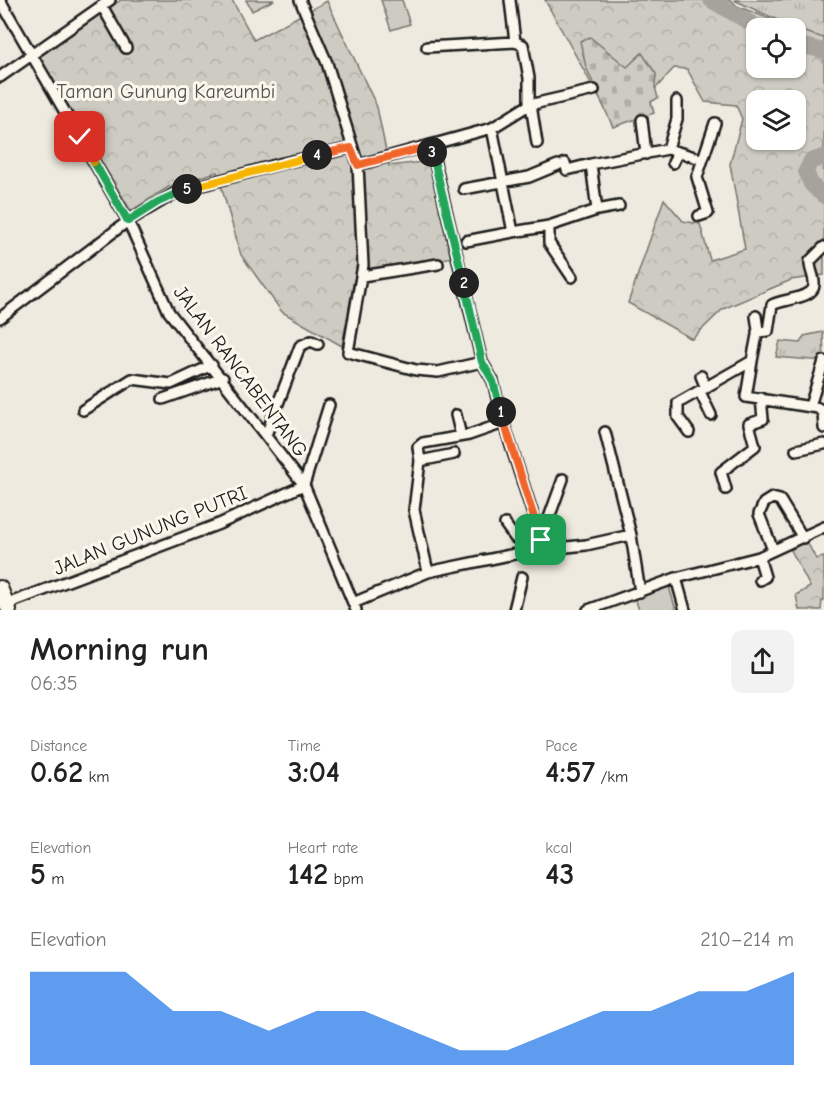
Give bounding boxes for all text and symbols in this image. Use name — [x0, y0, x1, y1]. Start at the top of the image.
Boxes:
map controls — [746, 18, 806, 150]
button: locate — [746, 18, 806, 78]
park label: Taman Gunung Kareumbi — [57, 80, 275, 103]
button: layers — [746, 90, 806, 150]
pin — [54, 111, 105, 162]
icon: check — [63, 120, 96, 153]
pin: 3 — [417, 137, 447, 167]
pin: 4 — [302, 140, 332, 170]
text: 3 — [428, 143, 436, 161]
text: 4 — [313, 146, 321, 164]
pin: 5 — [172, 174, 202, 204]
text: 5 — [183, 180, 191, 198]
pin: 2 — [449, 268, 479, 298]
text: 2 — [460, 274, 468, 292]
street label: JALAN RANCABENTANG — [169, 281, 312, 461]
pin: 1 — [486, 397, 516, 427]
text: 1 — [498, 403, 504, 421]
street label: JALAN GUNUNG PUTRI — [50, 481, 250, 580]
pin — [515, 514, 566, 565]
icon: arrive — [524, 523, 557, 556]
text: Morning run — [30, 630, 209, 668]
button: share — [731, 630, 794, 693]
text: 06:35 — [30, 672, 78, 695]
text: Distance — [30, 737, 87, 755]
text: Time — [288, 737, 321, 755]
text: Pace — [545, 737, 578, 755]
text: 0.62 — [30, 755, 83, 790]
text: 3:04 — [288, 755, 340, 790]
text: 4:57 — [545, 755, 595, 790]
text: km — [83, 768, 110, 786]
text: /km — [595, 768, 628, 786]
text: Elevation — [30, 839, 91, 857]
text: Heart rate — [288, 839, 358, 857]
text: kcal — [545, 839, 572, 857]
text: 5 — [30, 857, 46, 892]
text: 142 — [288, 857, 328, 892]
text: 43 — [545, 857, 574, 892]
text: m — [46, 870, 65, 888]
text: bpm — [328, 870, 364, 888]
text: Elevation — [30, 928, 107, 951]
text: 210–214 m — [700, 928, 794, 951]

